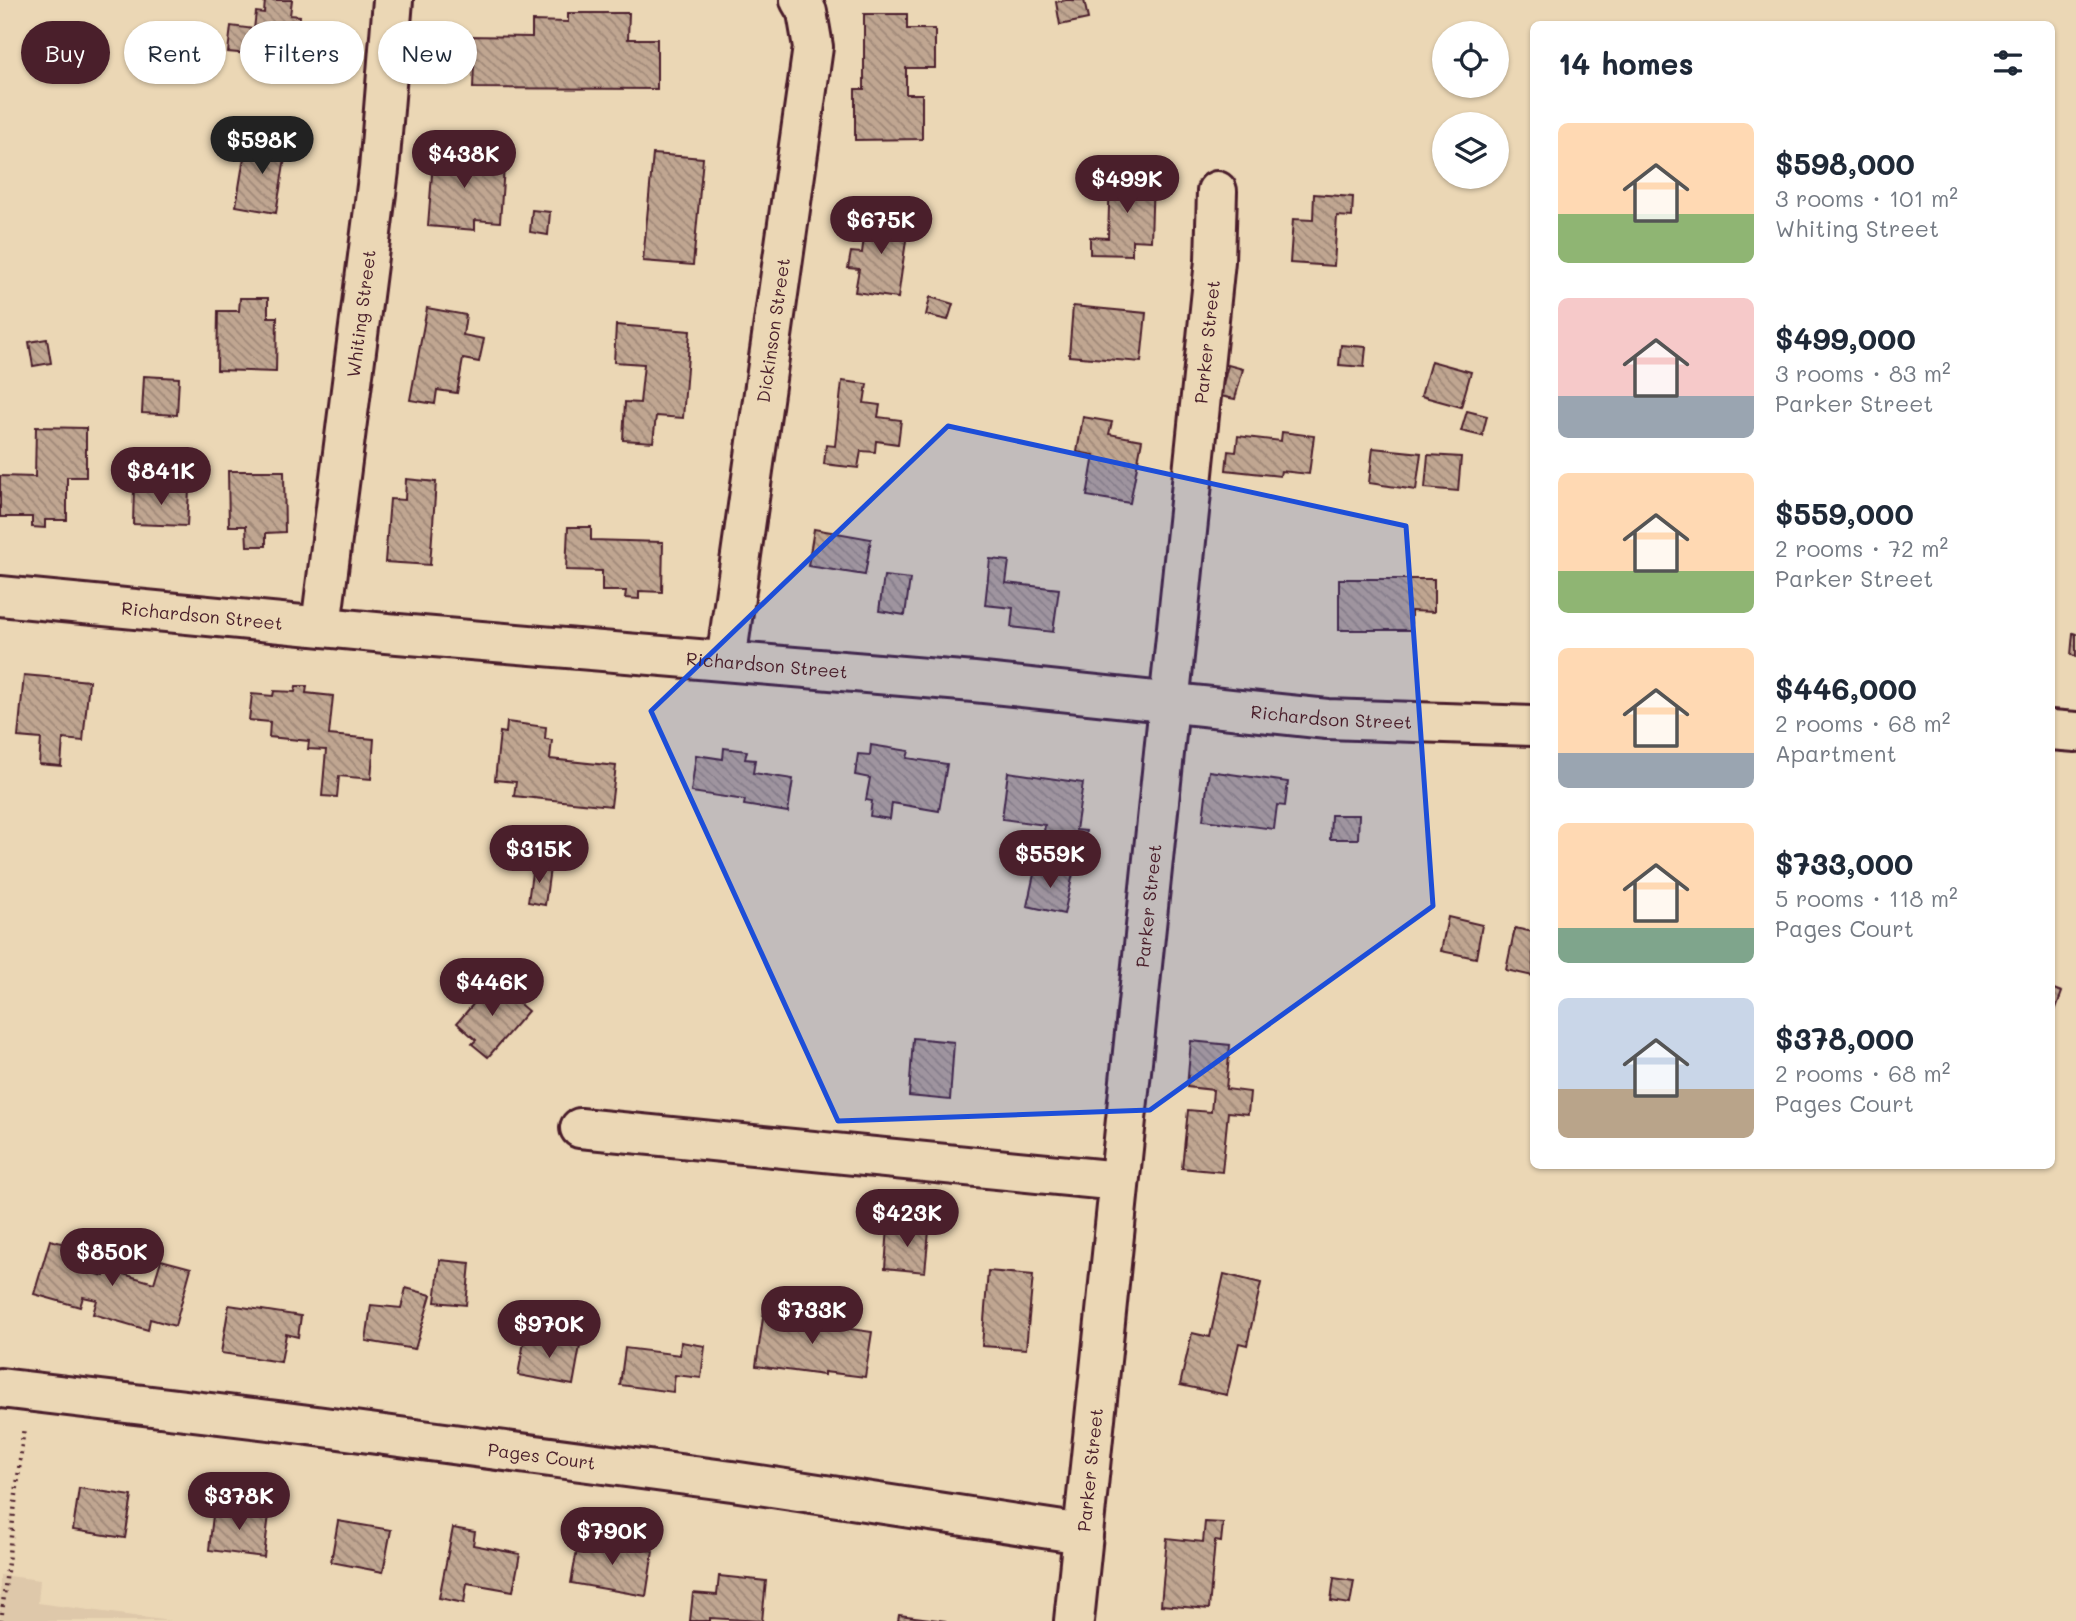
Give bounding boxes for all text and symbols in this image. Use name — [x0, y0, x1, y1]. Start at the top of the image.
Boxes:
chip: Buy — [21, 21, 110, 84]
chip: Rent — [124, 21, 226, 84]
chip: Filters — [240, 21, 364, 84]
chip: New — [378, 21, 477, 84]
map controls — [1432, 21, 1509, 189]
button: locate — [1432, 21, 1509, 98]
text: 14 homes — [1558, 43, 1694, 83]
icon: filters — [1989, 44, 2027, 82]
button: layers — [1432, 112, 1509, 189]
pin: $598K — [213, 116, 311, 176]
text: $598K — [227, 124, 297, 154]
pin: $438K — [415, 130, 513, 190]
text: $438K — [428, 138, 500, 168]
text: $598,000 — [1775, 143, 1915, 183]
icon: home — [1614, 151, 1698, 235]
pin: $499K — [1078, 156, 1176, 215]
text: $499K — [1091, 163, 1163, 193]
text: 3 rooms · 101 m² — [1775, 183, 1958, 213]
pin: $675K — [832, 196, 930, 256]
text: $675K — [846, 204, 916, 234]
text: Whiting Street — [1775, 213, 1939, 243]
street label: Whiting Street — [341, 248, 381, 379]
street label: Dickinson Street — [751, 256, 795, 404]
street label: Parker Street — [1188, 279, 1225, 405]
text: $499,000 — [1775, 318, 1916, 358]
icon: home — [1614, 326, 1698, 410]
text: 3 rooms · 83 m² — [1775, 358, 1951, 388]
text: Parker Street — [1775, 388, 1934, 418]
pin: $841K — [112, 448, 210, 507]
text: $841K — [127, 455, 195, 485]
text: $559,000 — [1775, 493, 1914, 533]
icon: home — [1614, 501, 1698, 585]
text: 2 rooms · 72 m² — [1775, 533, 1948, 563]
text: Parker Street — [1775, 563, 1934, 593]
street label: Richardson Street — [120, 596, 284, 635]
street label: Richardson Street — [685, 646, 849, 683]
text: $446,000 — [1775, 668, 1917, 708]
icon: home — [1614, 676, 1698, 760]
street label: Richardson Street — [1249, 699, 1413, 734]
text: 2 rooms · 68 m² — [1775, 708, 1950, 738]
text: Apartment — [1775, 738, 1897, 768]
pin: $315K — [490, 826, 588, 885]
pin: $559K — [1001, 830, 1099, 890]
text: $315K — [506, 833, 572, 863]
text: $559K — [1015, 838, 1085, 868]
street label: Parker Street — [1130, 843, 1166, 969]
text: $733,000 — [1775, 843, 1913, 883]
icon: home — [1614, 851, 1698, 935]
text: 5 rooms · 118 m² — [1775, 883, 1958, 913]
text: Pages Court — [1775, 913, 1914, 943]
pin: $446K — [443, 958, 541, 1018]
text: $446K — [456, 966, 528, 996]
text: $378,000 — [1775, 1018, 1914, 1058]
icon: home — [1614, 1026, 1698, 1110]
text: 2 rooms · 68 m² — [1775, 1058, 1950, 1088]
text: Pages Court — [1775, 1088, 1914, 1118]
pin: $423K — [858, 1190, 956, 1249]
text: $423K — [872, 1197, 942, 1227]
pin: $850K — [63, 1228, 161, 1288]
text: $850K — [76, 1236, 148, 1266]
pin: $733K — [763, 1286, 861, 1346]
text: $733K — [777, 1294, 847, 1324]
pin: $970K — [500, 1300, 598, 1360]
text: $970K — [514, 1308, 584, 1338]
street label: Parker Street — [1071, 1407, 1108, 1533]
street label: Pages Court — [486, 1437, 597, 1475]
pin: $378K — [190, 1472, 288, 1532]
text: $378K — [204, 1480, 274, 1510]
pin: $790K — [563, 1508, 661, 1567]
text: $790K — [577, 1515, 647, 1545]

